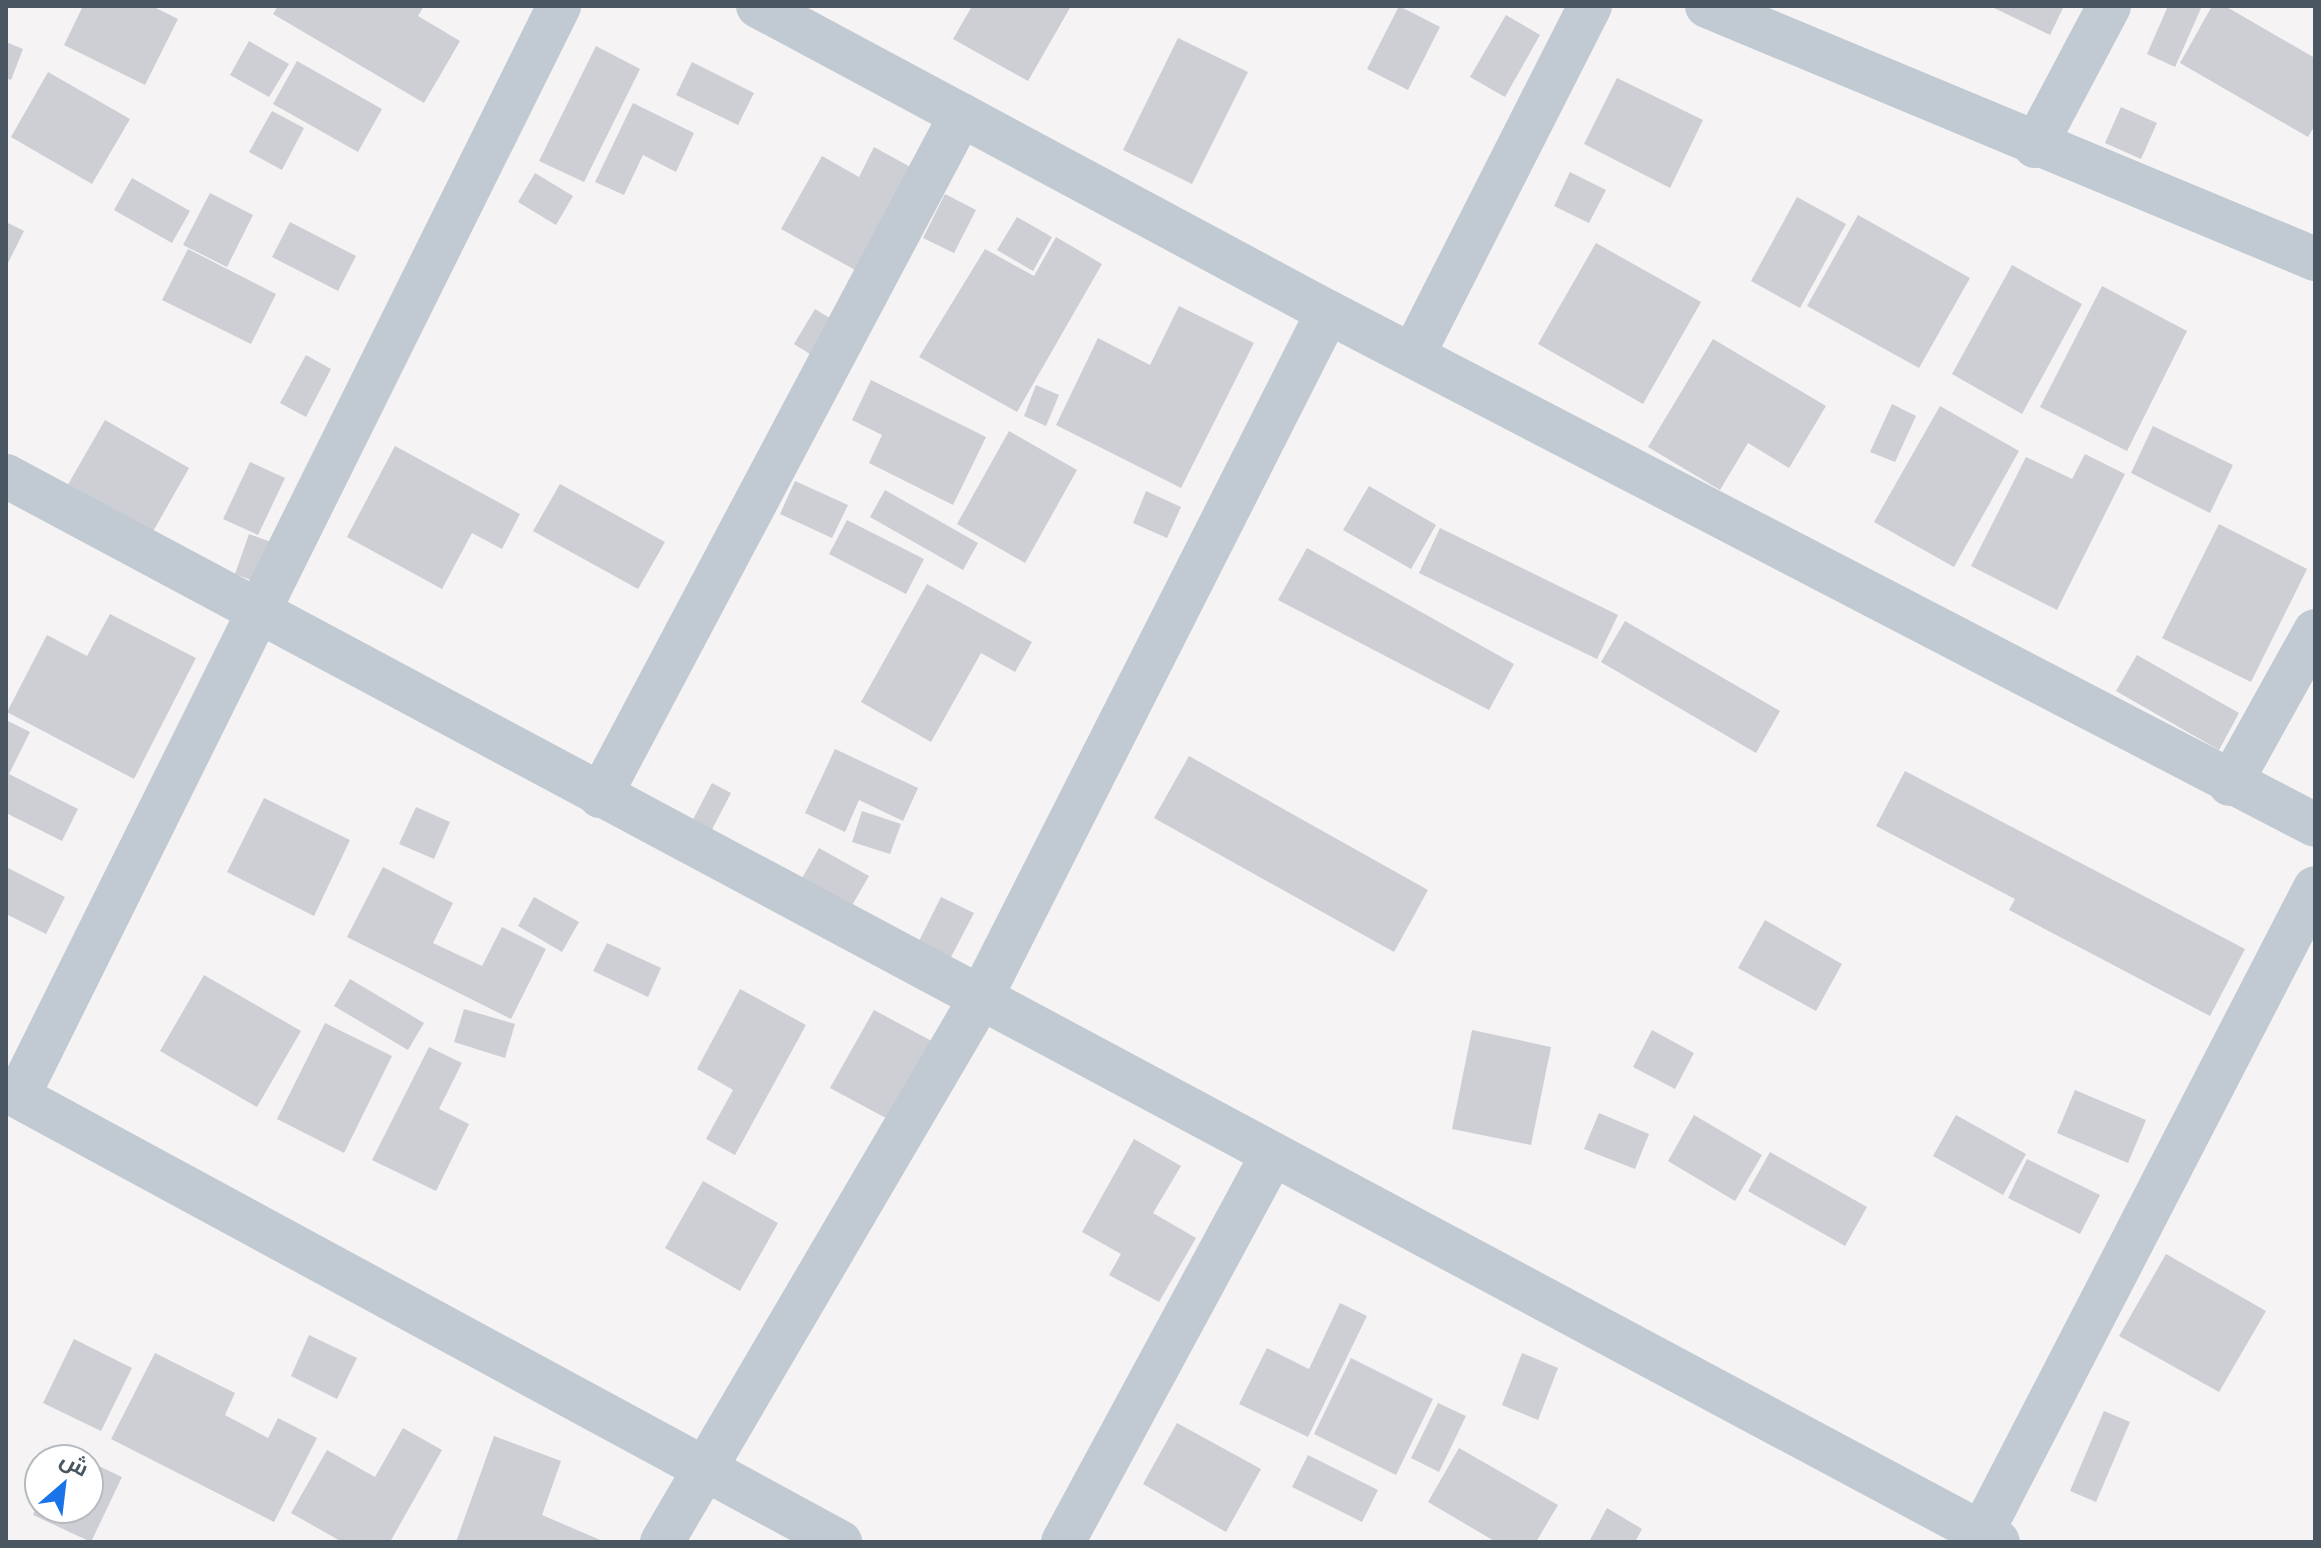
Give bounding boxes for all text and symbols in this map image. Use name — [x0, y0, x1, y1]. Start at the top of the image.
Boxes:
north arrow — [24, 1444, 104, 1524]
text: ش — [56, 1446, 93, 1483]

